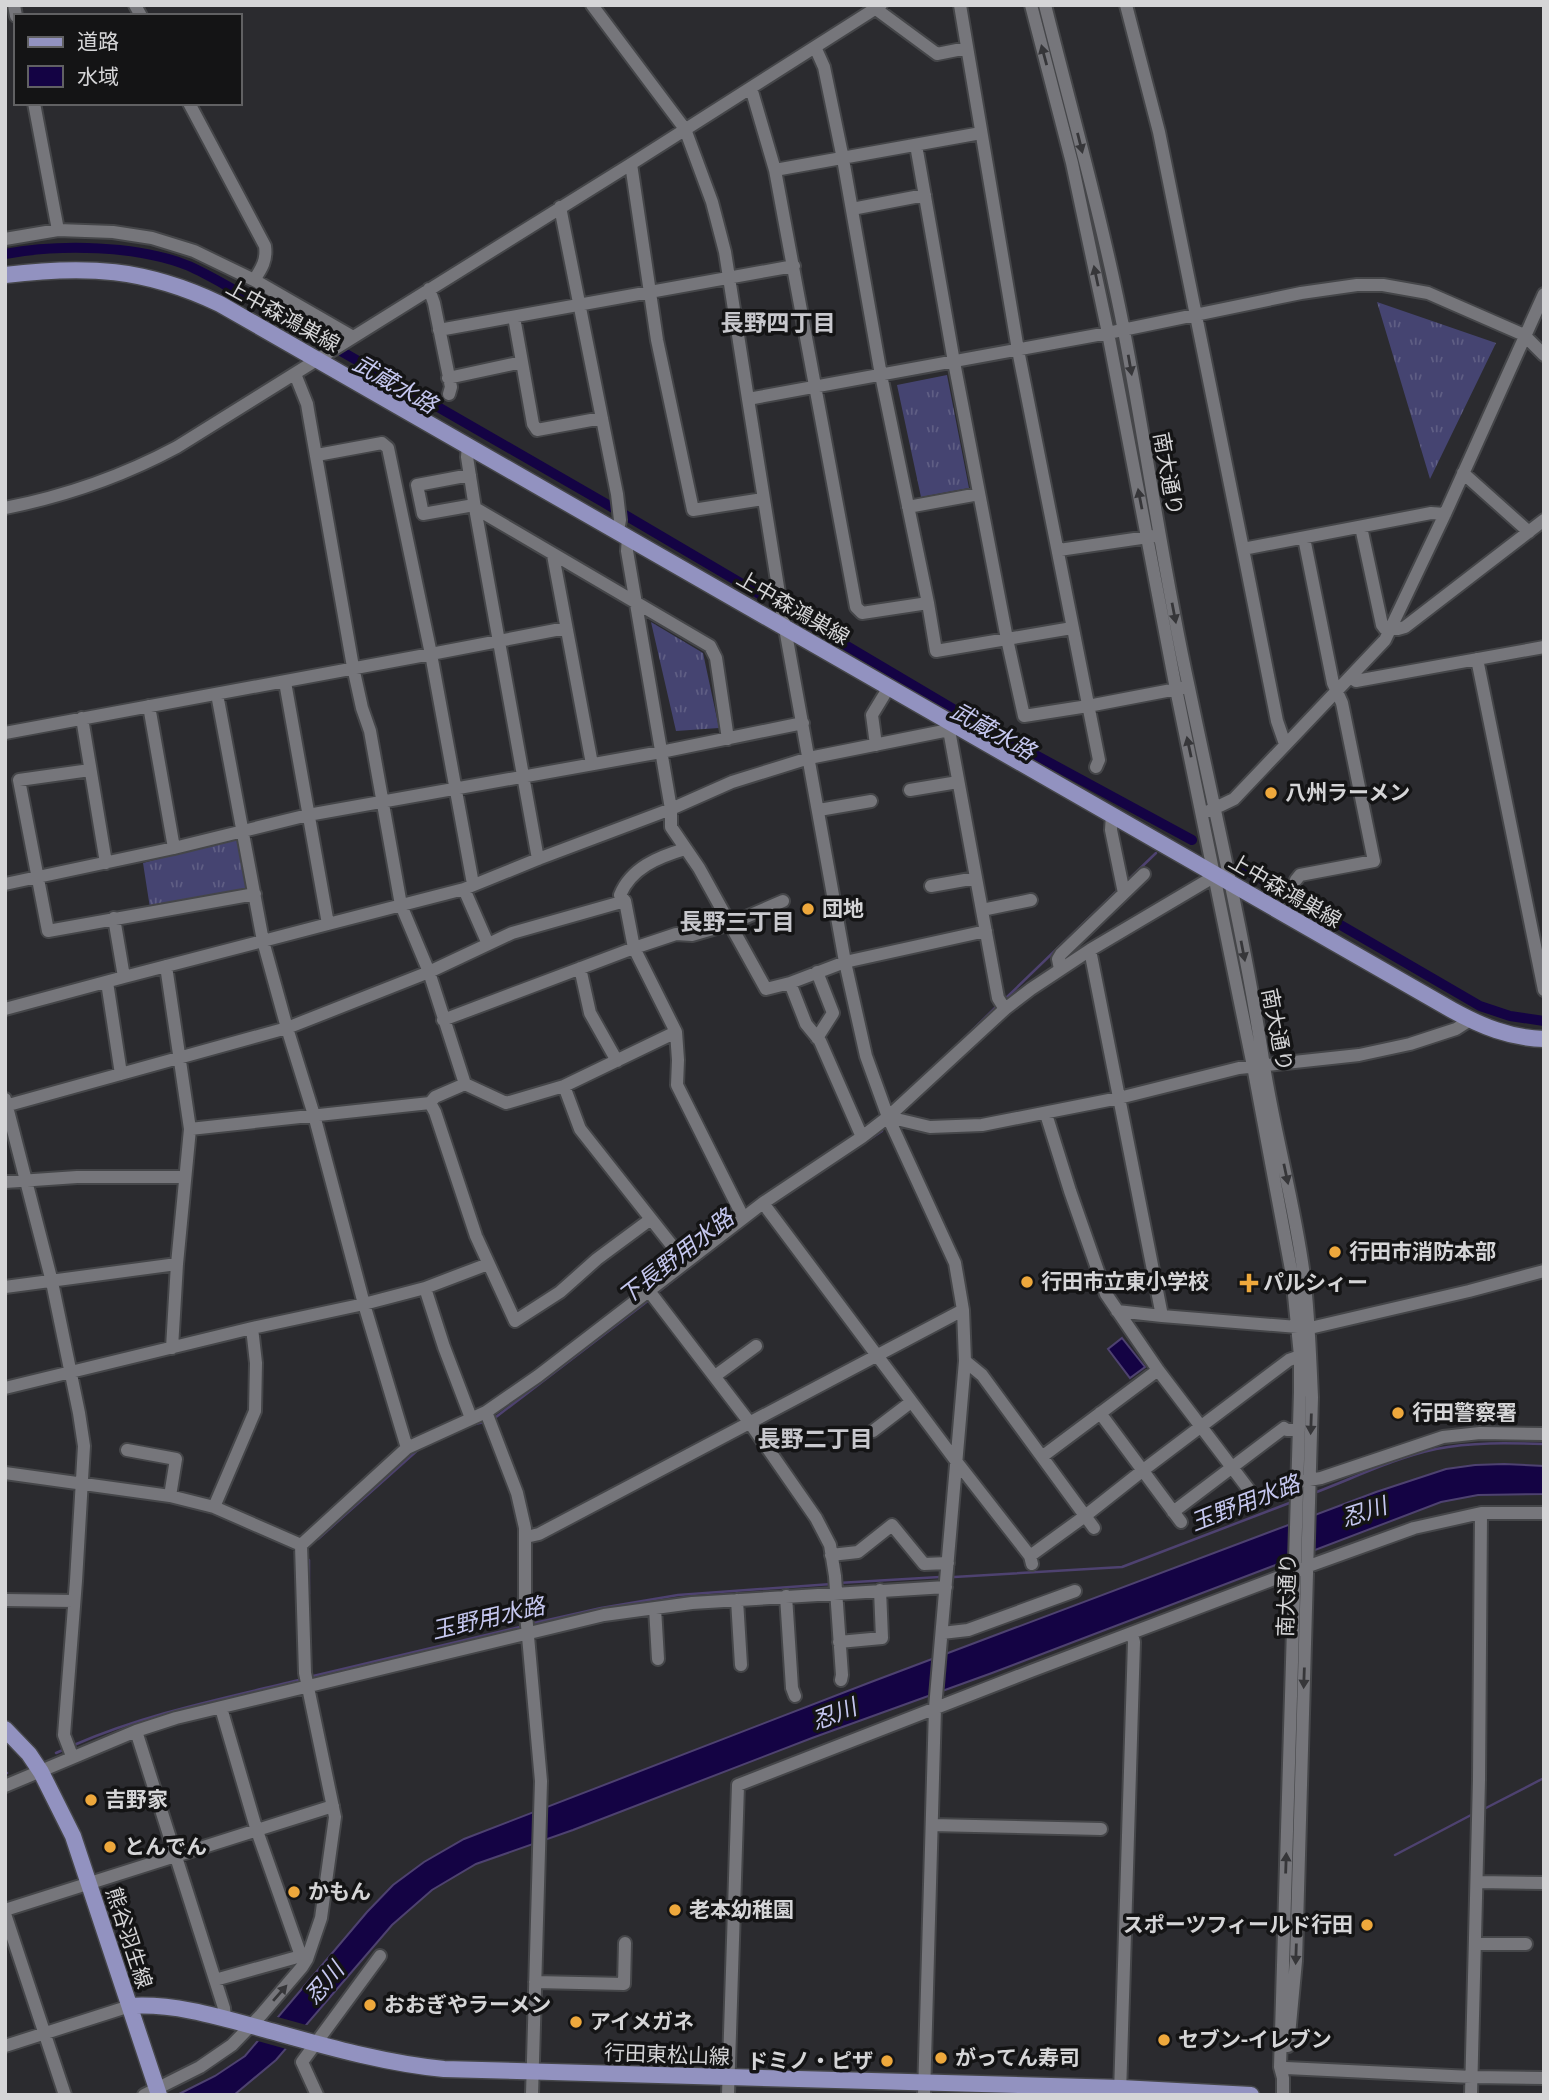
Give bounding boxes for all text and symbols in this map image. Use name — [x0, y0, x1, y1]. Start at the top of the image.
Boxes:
legend — [14, 14, 242, 105]
text: 道路 — [77, 29, 119, 53]
one-way arrow — [1038, 44, 1048, 65]
text: 水域 — [77, 64, 119, 88]
one-way arrow — [1075, 132, 1086, 154]
one-way arrow — [1090, 265, 1101, 287]
street label: 上中森鴻巣線 — [223, 274, 344, 356]
district label: 長野四丁目 — [721, 310, 836, 335]
water label: 武蔵水路 — [349, 350, 443, 418]
one-way arrow — [1125, 354, 1136, 376]
street label: 南大通り — [1150, 430, 1188, 517]
one-way arrow — [1135, 488, 1146, 510]
street label: 上中森鴻巣線 — [733, 565, 854, 649]
one-way arrow — [1168, 602, 1179, 624]
water label: 武蔵水路 — [947, 697, 1041, 765]
one-way arrow — [1183, 736, 1194, 758]
place label: 八州ラーメン — [1285, 780, 1410, 804]
marker: 八州ラーメン — [1263, 785, 1279, 801]
street label: 上中森鴻巣線 — [1225, 848, 1346, 932]
place label: 団地 — [822, 896, 864, 920]
marker: 団地 — [800, 901, 816, 917]
district label: 長野三丁目 — [680, 909, 795, 934]
one-way arrow — [1237, 940, 1248, 962]
street label: 南大通り — [1258, 986, 1298, 1073]
one-way arrow — [1281, 1163, 1292, 1185]
water label: 下長野用水路 — [614, 1203, 739, 1309]
place label: 行田市消防本部 — [1349, 1239, 1496, 1263]
marker: 行田市消防本部 — [1327, 1244, 1343, 1260]
place label: 行田市立東小学校 — [1041, 1269, 1209, 1293]
place label: パルシィー — [1263, 1270, 1368, 1294]
marker: 行田市立東小学校 — [1019, 1274, 1035, 1290]
marker: パルシィー — [1241, 1275, 1257, 1291]
place label: 行田警察署 — [1412, 1400, 1517, 1424]
marker: 行田警察署 — [1390, 1405, 1406, 1421]
one-way arrow — [1305, 1413, 1316, 1435]
district label: 長野二丁目 — [758, 1426, 873, 1451]
water label: 玉野用水路 — [1187, 1470, 1305, 1535]
water label: 忍川 — [1338, 1492, 1392, 1531]
street label: 南大通り — [1273, 1553, 1299, 1637]
water label: 玉野用水路 — [429, 1592, 549, 1643]
one-way arrow — [1298, 1667, 1309, 1689]
water label: 忍川 — [808, 1693, 863, 1733]
place label: 吉野家 — [105, 1787, 168, 1811]
marker: 吉野家 — [83, 1792, 99, 1808]
place label: とんでん — [124, 1834, 207, 1858]
marker: とんでん — [102, 1839, 118, 1855]
one-way arrow — [1281, 1852, 1292, 1874]
place label: かもん — [308, 1879, 371, 1903]
street label: 熊谷羽生線 — [102, 1884, 158, 1991]
marker: かもん — [286, 1884, 302, 1900]
place label: 老本幼稚園 — [689, 1897, 794, 1921]
marker: 老本幼稚園 — [667, 1902, 683, 1918]
place label: スポーツフィールド行田 — [1123, 1912, 1353, 1936]
marker: スポーツフィールド行田 — [1359, 1917, 1375, 1933]
one-way arrow — [1290, 1943, 1301, 1965]
water label: 忍川 — [299, 1955, 350, 2008]
one-way arrow — [272, 1985, 287, 2002]
place label: おおぎやラーメン — [384, 1992, 551, 2016]
marker: おおぎやラーメン — [362, 1997, 378, 2013]
place label: アイメガネ — [590, 2009, 694, 2033]
marker: アイメガネ — [568, 2014, 584, 2030]
place label: セブン-イレブン — [1178, 2027, 1332, 2051]
marker: セブン-イレブン — [1156, 2032, 1172, 2048]
street label: 行田東松山線 — [604, 2040, 730, 2068]
place label: がってん寿司 — [955, 2045, 1080, 2069]
place label: ドミノ・ピザ — [747, 2048, 873, 2072]
marker: がってん寿司 — [933, 2050, 949, 2066]
marker: ドミノ・ピザ — [879, 2053, 895, 2069]

